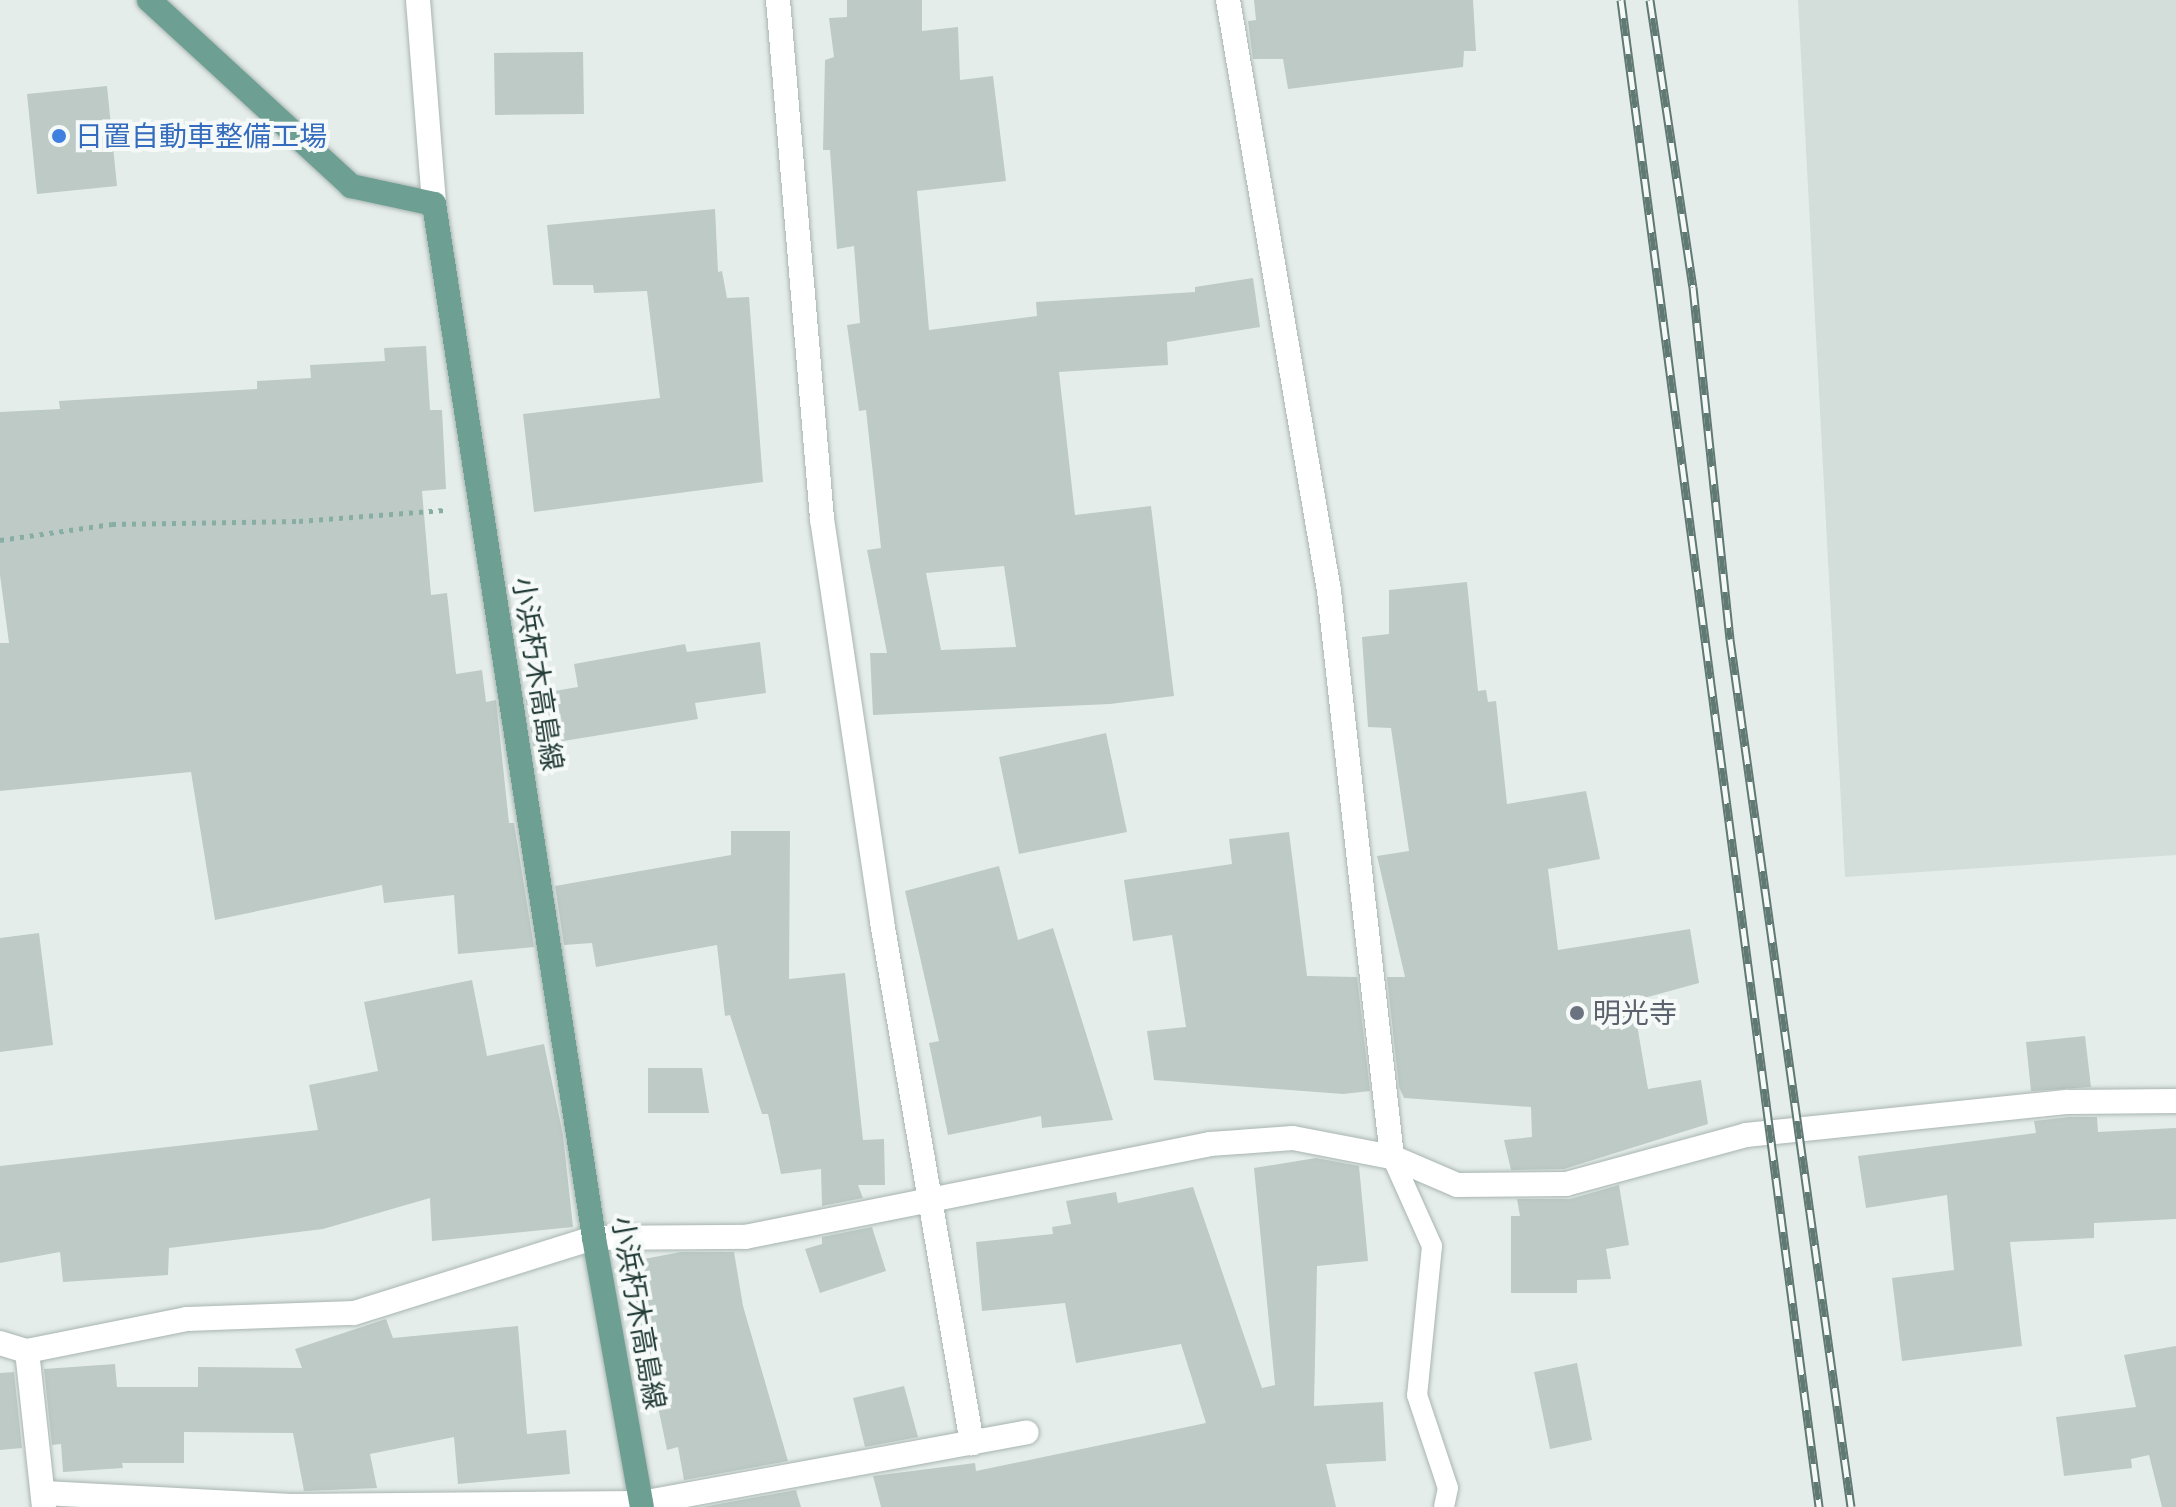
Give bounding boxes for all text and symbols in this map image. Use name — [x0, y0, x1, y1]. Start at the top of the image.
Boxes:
place label: 日置自動車整備工場 — [75, 119, 327, 153]
marker: 日置自動車整備工場 — [50, 127, 68, 145]
street label: 小浜朽木高島線 — [506, 575, 570, 773]
place label: 明光寺 — [1593, 996, 1677, 1030]
marker: 明光寺 — [1568, 1004, 1586, 1022]
street label: 小浜朽木高島線 — [605, 1214, 673, 1412]

